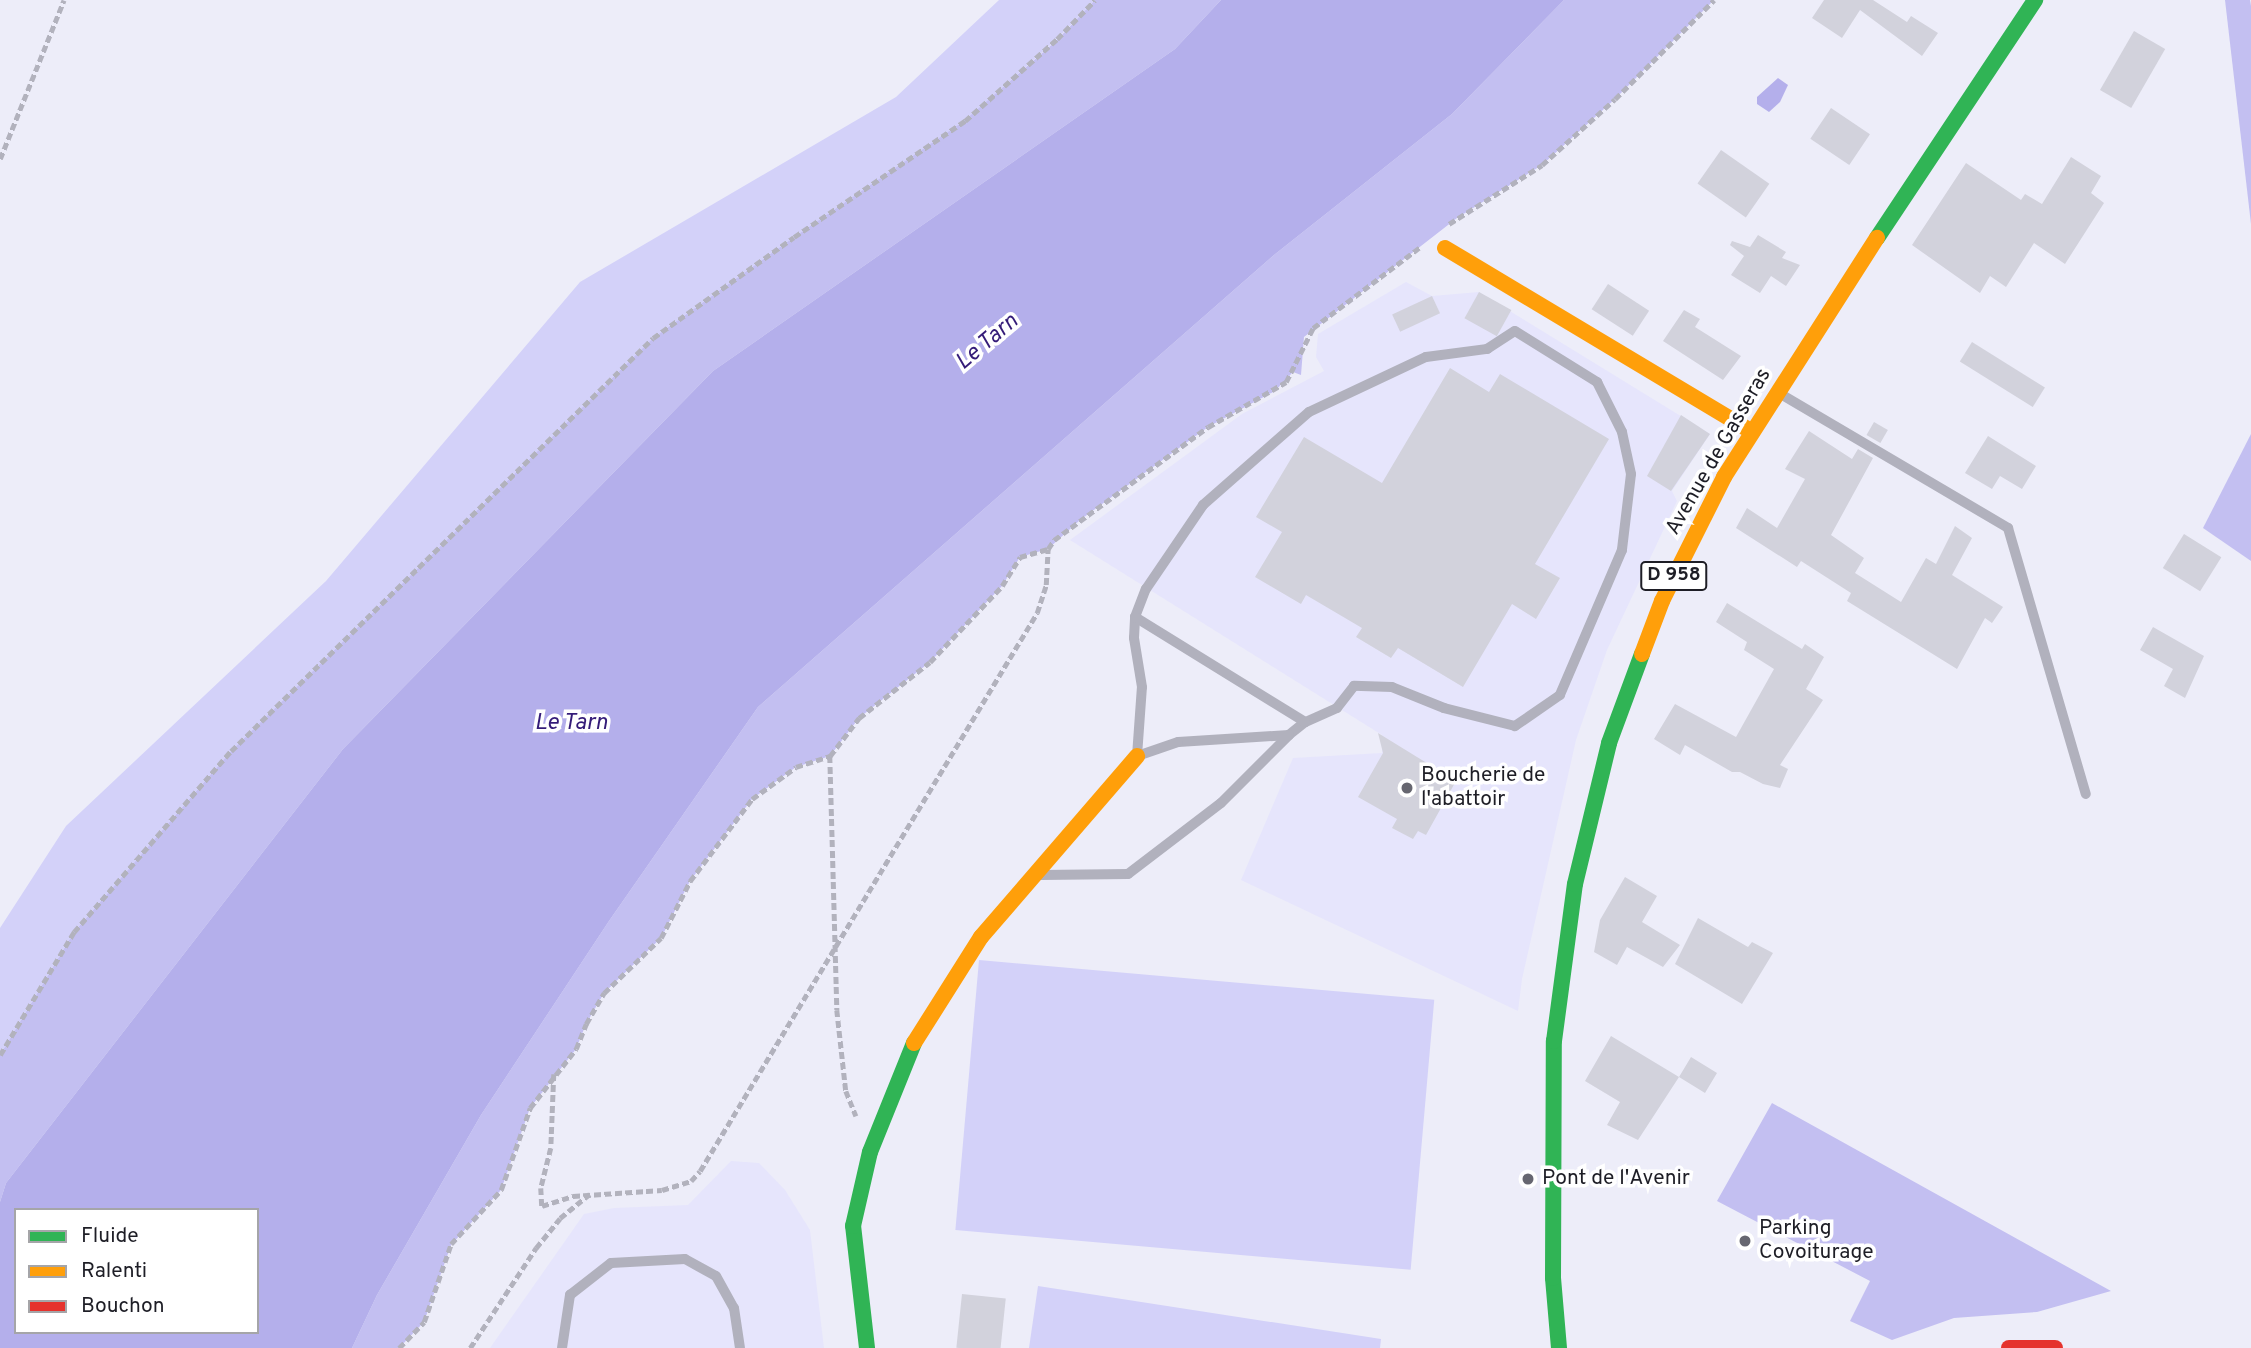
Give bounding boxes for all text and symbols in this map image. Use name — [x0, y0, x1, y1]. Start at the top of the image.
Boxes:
water label: Le Tarn — [951, 309, 1025, 377]
street label: Avenue de Gasseras — [1661, 364, 1777, 540]
road number: D 958 — [1639, 561, 1709, 592]
water label: Le Tarn — [534, 710, 608, 738]
place label: Boucherie de l'abattoir — [1421, 763, 1545, 813]
marker: Boucherie de l'abattoir — [1399, 780, 1415, 796]
place label: Pont de l'Avenir — [1542, 1166, 1690, 1192]
marker: Pont de l'Avenir — [1520, 1171, 1536, 1187]
legend — [14, 1208, 259, 1334]
place label: Parking Covoiturage — [1759, 1216, 1874, 1266]
text: Fluide — [81, 1223, 139, 1250]
marker: Parking Covoiturage — [1737, 1233, 1753, 1249]
text: Ralenti — [81, 1258, 147, 1285]
text: Bouchon — [81, 1293, 164, 1320]

